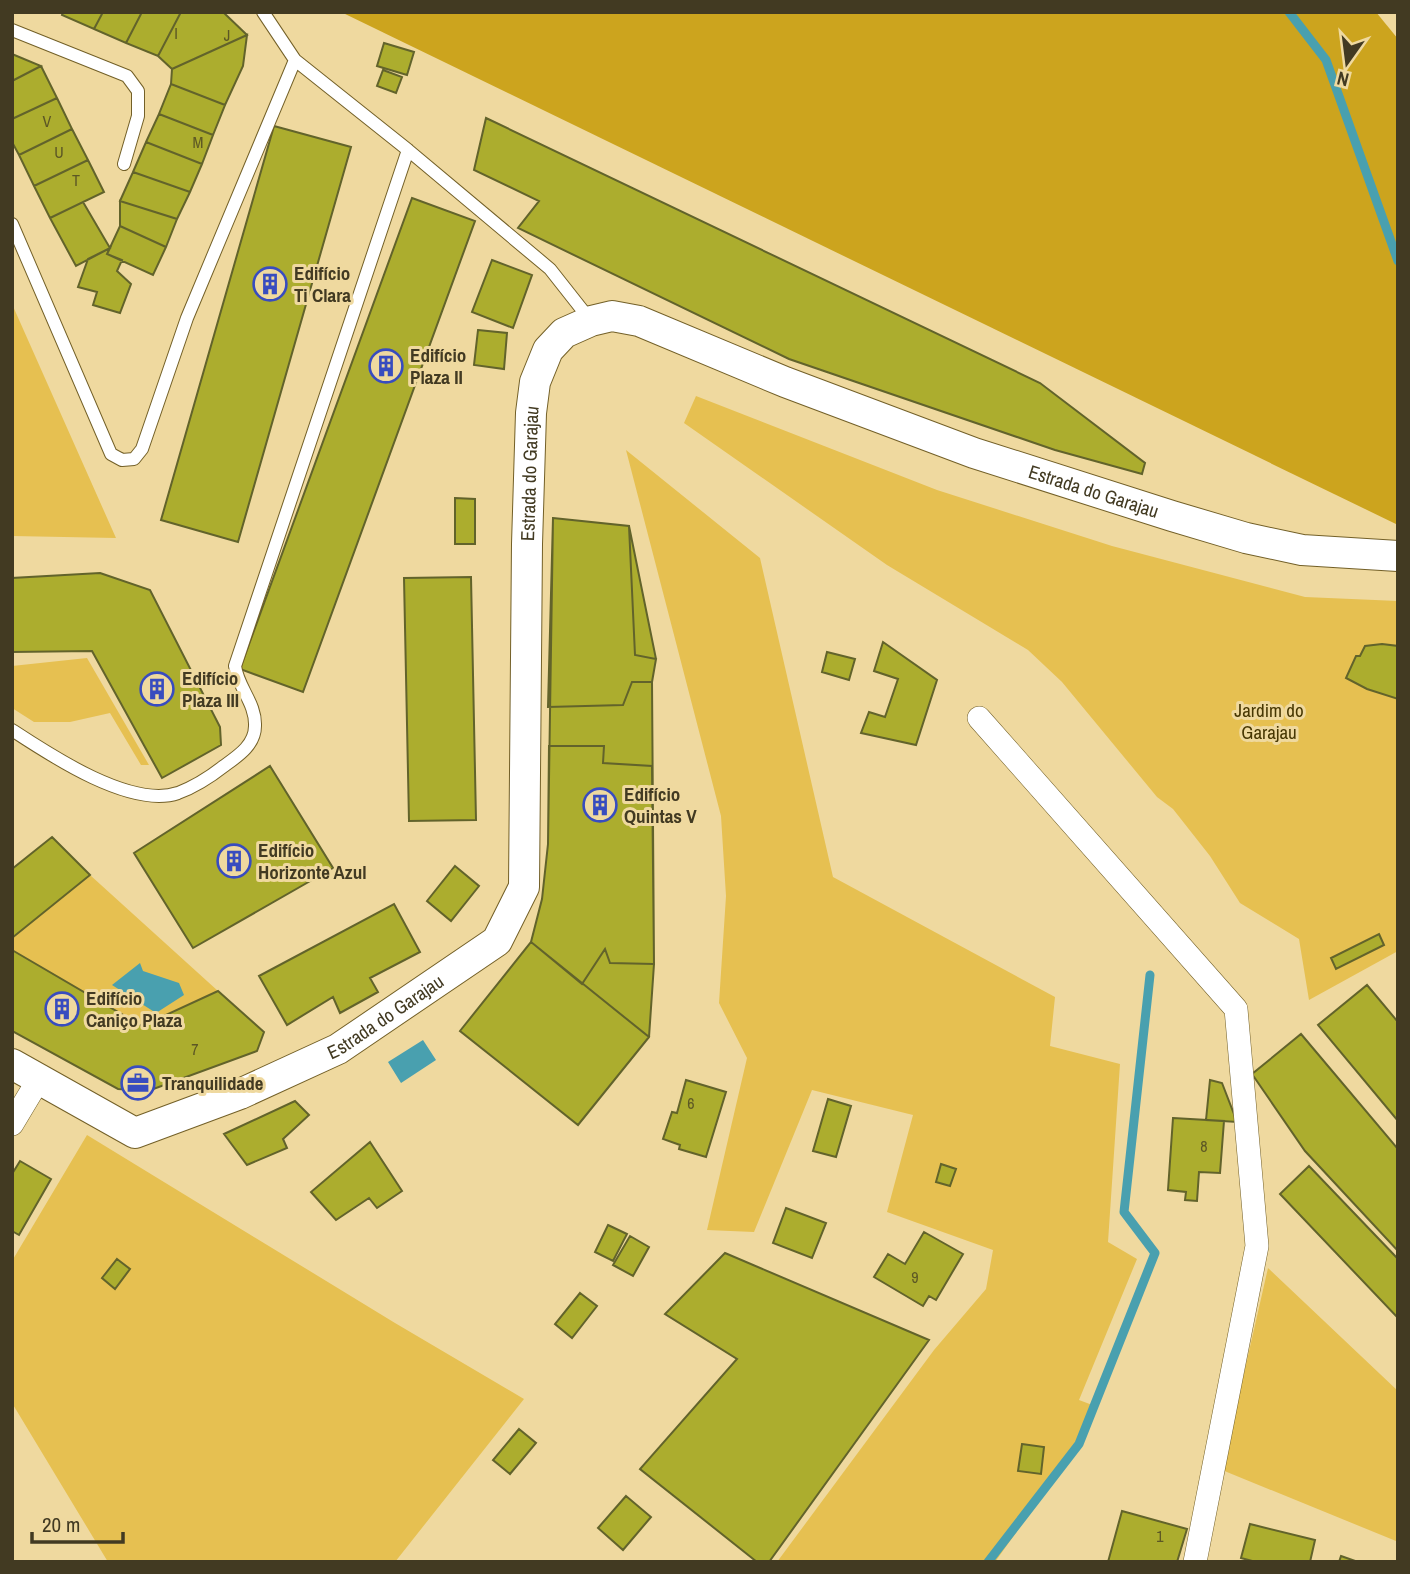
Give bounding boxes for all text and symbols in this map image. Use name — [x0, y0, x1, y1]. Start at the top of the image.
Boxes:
house number: I — [174, 22, 178, 44]
house number: J — [224, 24, 230, 46]
north arrow — [1312, 28, 1382, 98]
text: N — [1334, 66, 1351, 93]
house number: V — [43, 110, 52, 132]
house number: M — [193, 131, 203, 153]
house number: U — [54, 141, 64, 163]
house number: T — [72, 169, 80, 191]
place label: Edifício Ti Clara — [294, 260, 351, 308]
building icon: Edifício Ti Clara — [251, 265, 289, 303]
place label: Edifício Plaza II — [410, 342, 466, 390]
building icon: Edifício Plaza II — [367, 347, 405, 385]
street label: Estrada do Garajau — [514, 404, 545, 541]
street label: Estrada do Garajau — [1025, 458, 1162, 524]
place label: Edifício Plaza III — [182, 665, 239, 713]
building icon: Edifício Plaza III — [138, 670, 176, 708]
park label: Jardim do Garajau — [1234, 697, 1304, 745]
place label: Edifício Quintas V — [624, 781, 697, 829]
building icon: Edifício Quintas V — [581, 786, 619, 824]
place label: Edifício Horizonte Azul — [258, 837, 367, 885]
building icon: Edifício Horizonte Azul — [215, 842, 253, 880]
street label: Estrada do Garajau — [323, 968, 448, 1065]
place label: Edifício Caniço Plaza — [86, 985, 182, 1033]
building icon: Edifício Caniço Plaza — [43, 990, 81, 1028]
house number: 7 — [191, 1038, 199, 1060]
office icon: Tranquilidade — [119, 1064, 157, 1102]
place label: Tranquilidade — [162, 1070, 264, 1096]
house number: 6 — [687, 1092, 695, 1114]
house number: 8 — [1200, 1135, 1208, 1157]
house number: 9 — [911, 1266, 919, 1288]
scale bar — [32, 1500, 122, 1544]
text: 20 m — [42, 1510, 80, 1539]
house number: 1 — [1156, 1525, 1164, 1547]

